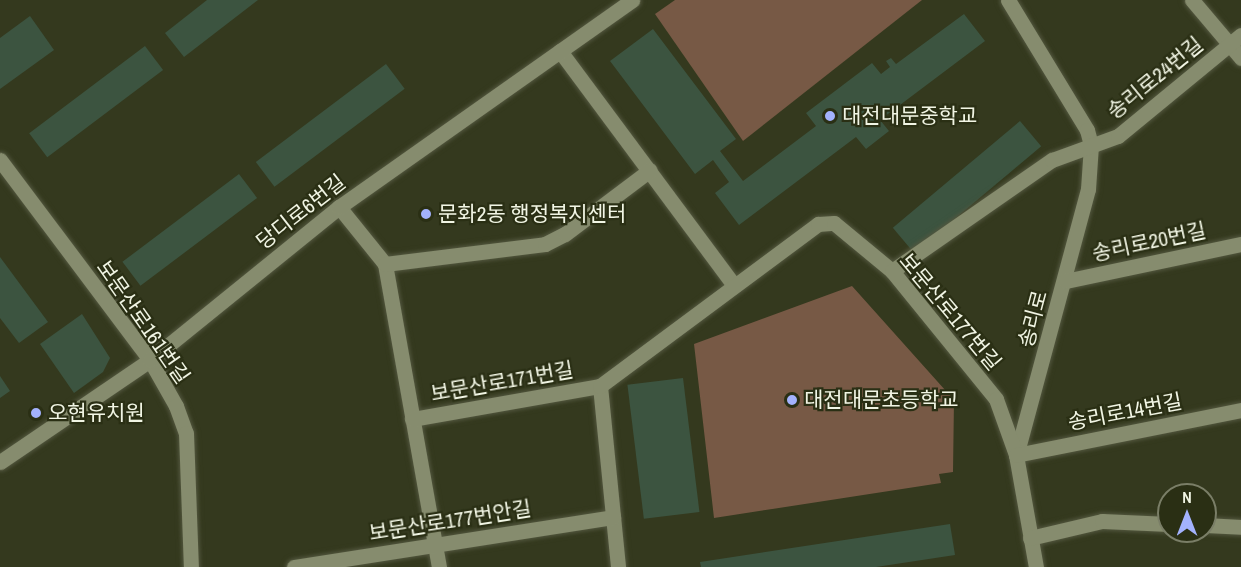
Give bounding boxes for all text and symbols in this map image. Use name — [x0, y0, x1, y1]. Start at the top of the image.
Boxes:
street label: 송리로24번길 — [1102, 32, 1208, 124]
place label: 대전대문중학교 — [842, 103, 977, 129]
marker: 대전대문중학교 — [823, 109, 837, 123]
street label: 당디로6번길 — [251, 169, 351, 255]
place label: 문화2동 행정복지센터 — [438, 201, 626, 227]
marker: 문화2동 행정복지센터 — [419, 207, 433, 221]
street label: 송리로20번길 — [1090, 218, 1208, 266]
street label: 보문산로177번길 — [894, 248, 1006, 376]
street label: 보문산로161번길 — [91, 256, 195, 388]
street label: 송리로 — [1013, 288, 1053, 350]
street label: 보문산로171번길 — [429, 357, 575, 407]
place label: 대전대문초등학교 — [804, 387, 959, 413]
street label: 송리로14번길 — [1066, 389, 1184, 435]
marker: 대전대문초등학교 — [785, 393, 799, 407]
place label: 오현유치원 — [48, 400, 145, 426]
marker: 오현유치원 — [29, 406, 43, 420]
north arrow — [1157, 483, 1217, 543]
text: N — [1182, 486, 1192, 508]
street label: 보문산로177번안길 — [367, 496, 533, 546]

